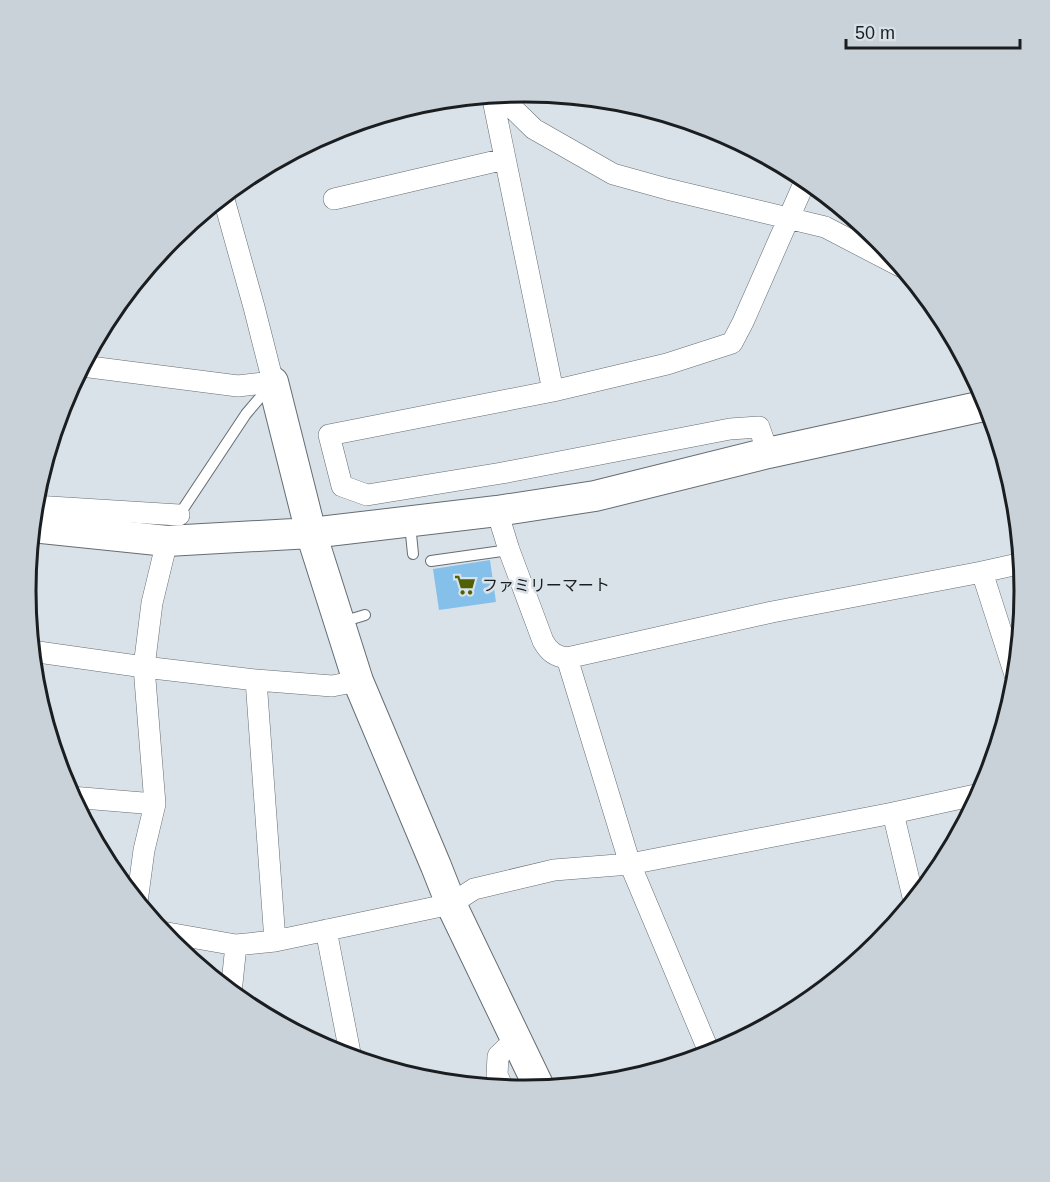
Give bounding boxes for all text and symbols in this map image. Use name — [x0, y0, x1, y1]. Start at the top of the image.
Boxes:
scale bar — [846, 12, 1020, 50]
text: 50 m — [855, 23, 895, 43]
supermarket icon: ファミリーマート — [453, 573, 477, 597]
place label: ファミリーマート — [482, 577, 610, 594]

